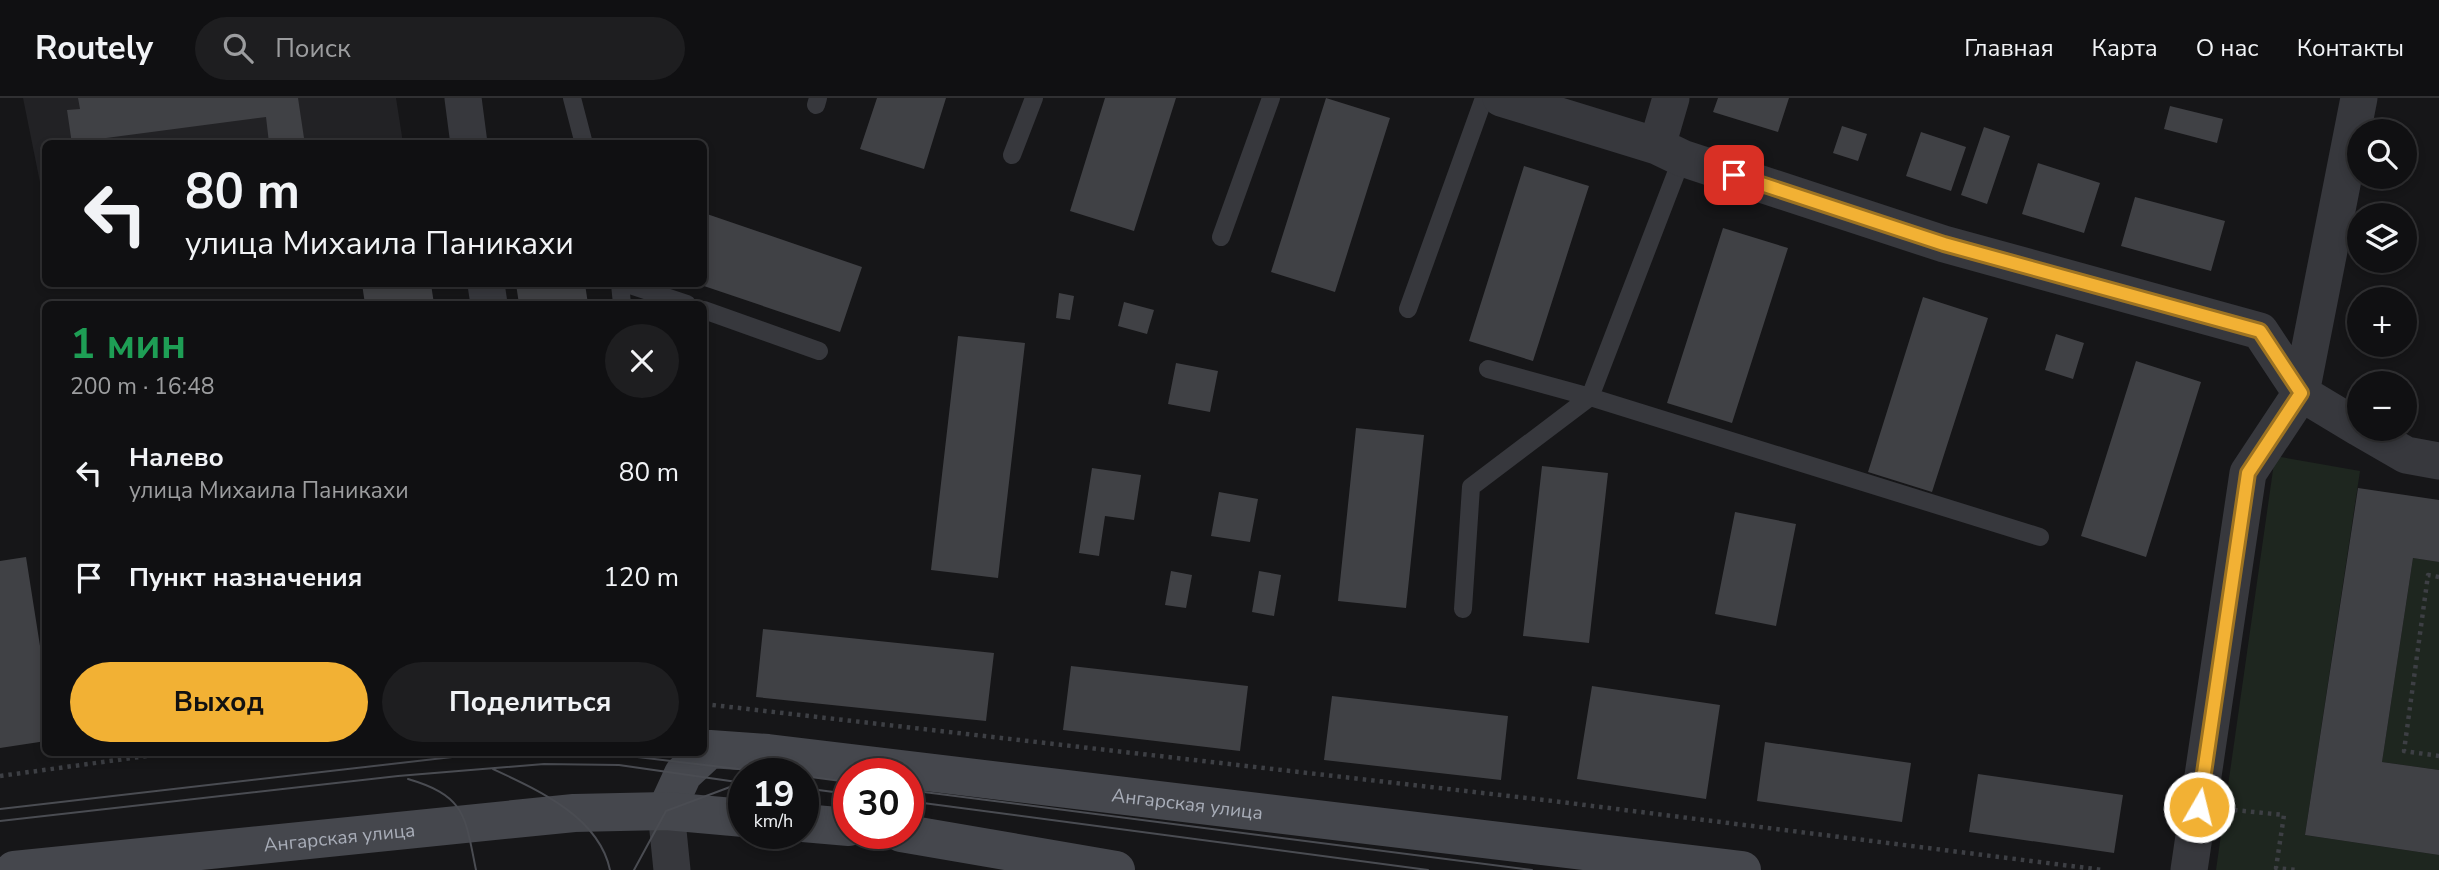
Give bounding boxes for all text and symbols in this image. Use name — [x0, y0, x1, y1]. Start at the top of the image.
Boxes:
search box — [195, 17, 685, 80]
text: Routely — [35, 26, 153, 71]
icon: search — [219, 29, 257, 67]
text: Поиск — [275, 31, 351, 66]
text: Главная — [1964, 32, 2054, 64]
text: Карта — [2092, 32, 2158, 64]
text: О нас — [2196, 32, 2259, 64]
text: Контакты — [2297, 32, 2404, 64]
map controls — [2347, 119, 2417, 441]
button: search — [2347, 119, 2417, 189]
pin — [1704, 145, 1764, 205]
icon: arrive — [1715, 156, 1753, 194]
text: 80 m — [185, 158, 300, 225]
icon: left — [70, 168, 161, 259]
button: layers — [2347, 203, 2417, 273]
text: улица Михаила Паникахи — [185, 222, 574, 265]
button: + — [2347, 287, 2417, 357]
text: 1 мин — [70, 316, 186, 373]
button: close — [605, 324, 679, 398]
text: 200 m · 16:48 — [70, 371, 215, 402]
button: − — [2347, 371, 2417, 441]
text: Налево — [129, 440, 224, 475]
icon: left — [70, 454, 108, 492]
text: 80 m — [619, 455, 679, 490]
text: улица Михаила Паникахи — [129, 475, 409, 506]
icon: arrive — [70, 559, 108, 597]
text: Пункт назначения — [129, 560, 362, 595]
text: 120 m — [603, 560, 679, 595]
button: Выход — [70, 662, 368, 742]
button: Поделиться — [382, 662, 679, 742]
speed limit sign: 30 — [833, 758, 924, 849]
position arrow — [2162, 770, 2236, 844]
text: 19 — [752, 771, 795, 818]
street label: Ангарская улица — [1110, 782, 1264, 826]
text: km/h — [754, 809, 793, 833]
street label: Ангарская улица — [262, 817, 416, 859]

